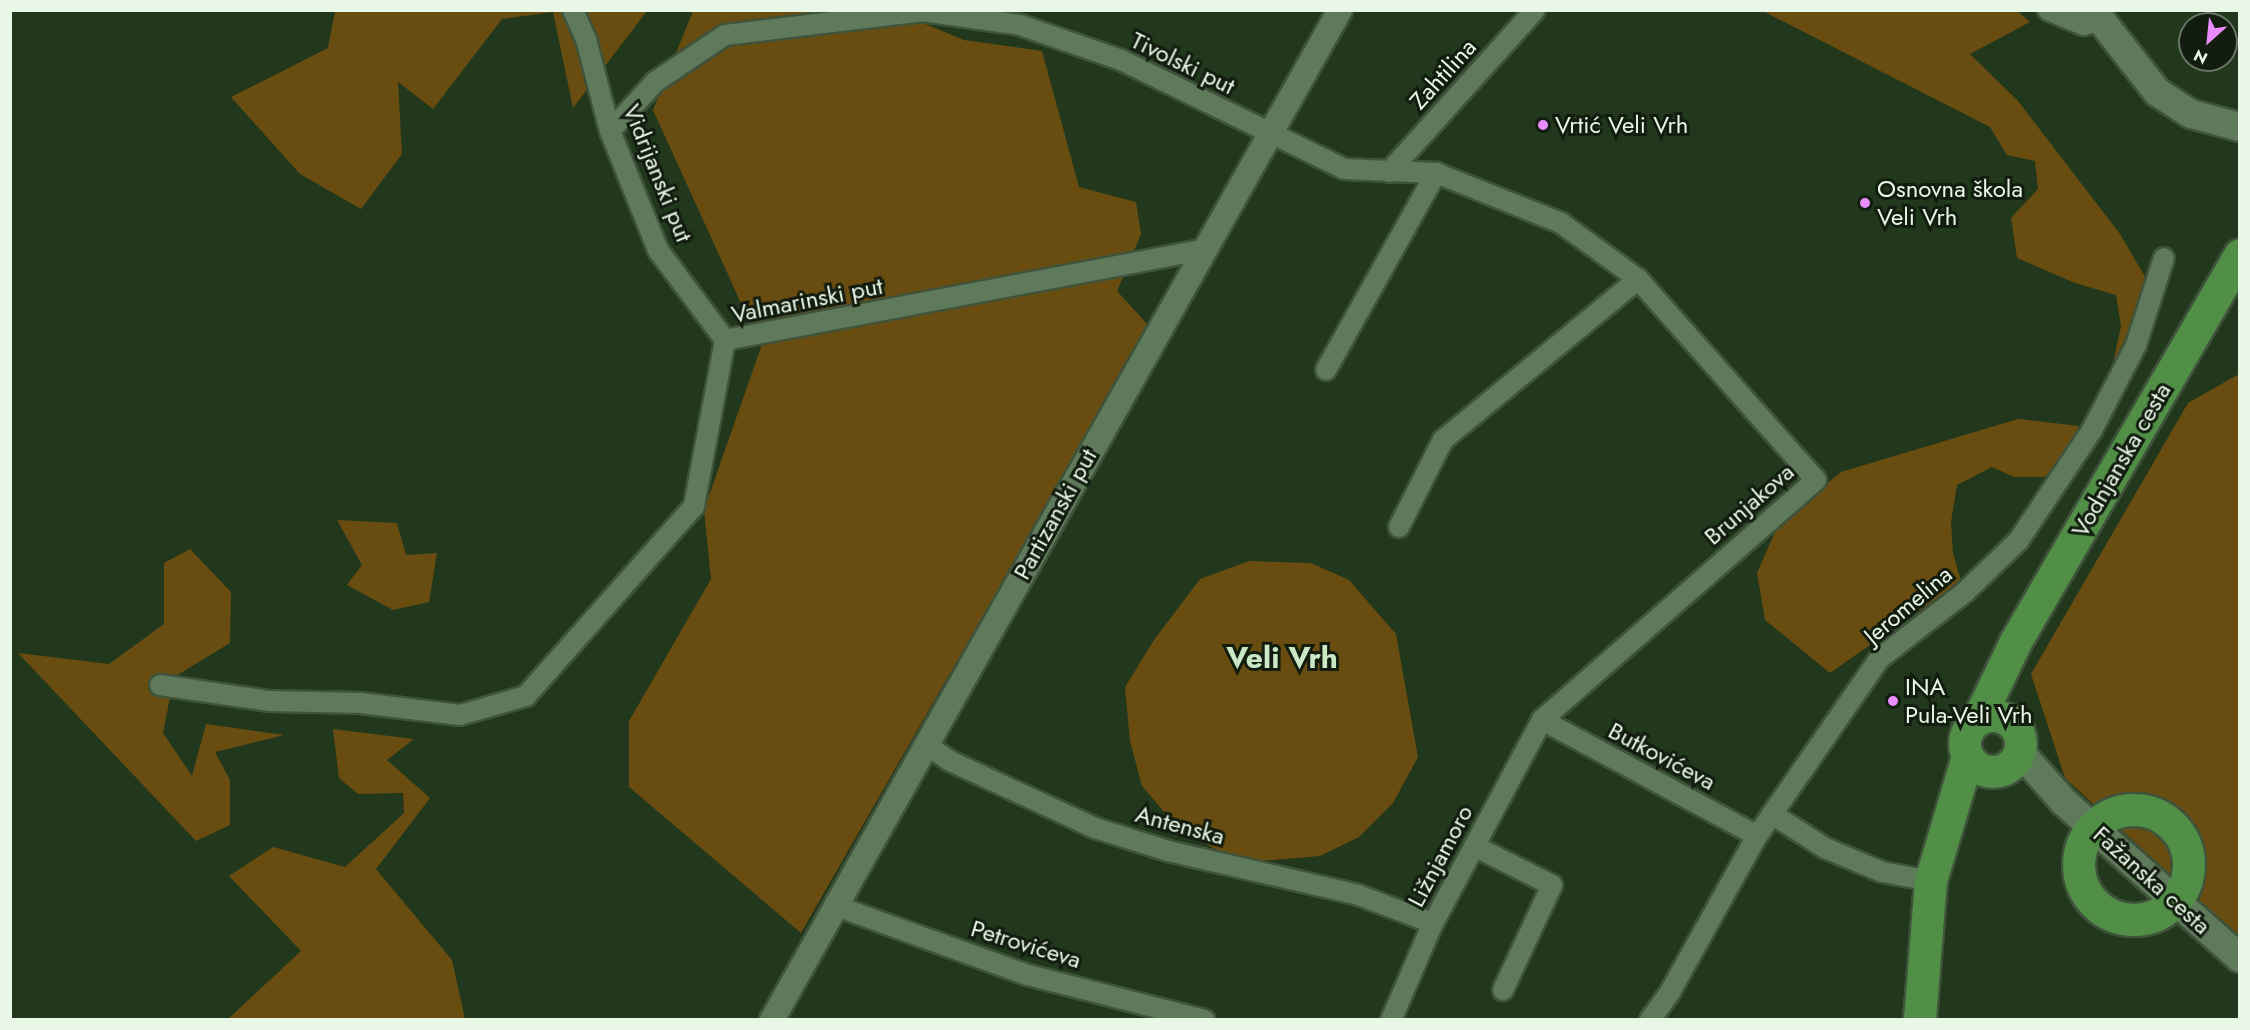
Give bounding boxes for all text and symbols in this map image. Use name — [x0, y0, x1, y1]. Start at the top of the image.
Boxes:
north arrow — [2178, 12, 2238, 72]
street label: Tivolski put — [1126, 26, 1240, 100]
street label: Zahtilina — [1404, 33, 1482, 115]
text: N — [2190, 44, 2211, 70]
street label: Vidrijanski put — [617, 100, 699, 246]
place label: Vrtić Veli Vrh — [1555, 111, 1688, 139]
marker: Vrtić Veli Vrh — [1536, 118, 1550, 132]
place label: Osnovna škola Veli Vrh — [1877, 175, 2023, 231]
marker: Osnovna škola Veli Vrh — [1858, 196, 1872, 210]
street label: Valmarinski put — [729, 271, 885, 329]
street label: Vodnjanska cesta — [2065, 378, 2177, 542]
street label: Partizanski put — [1007, 444, 1103, 584]
street label: Brunjakova — [1698, 457, 1800, 551]
street label: Jeromelina — [1858, 560, 1958, 650]
district label: Veli Vrh — [1226, 640, 1338, 676]
place label: INA Pula-Veli Vrh — [1905, 673, 2033, 729]
marker: INA Pula-Veli Vrh — [1886, 694, 1900, 708]
street label: Butkovićeva — [1604, 716, 1720, 796]
street label: Antenska — [1132, 799, 1228, 851]
street label: Ližnjamoro — [1401, 800, 1479, 912]
street label: Fažanska cesta — [2087, 820, 2217, 940]
street label: Petrovićeva — [967, 914, 1085, 974]

